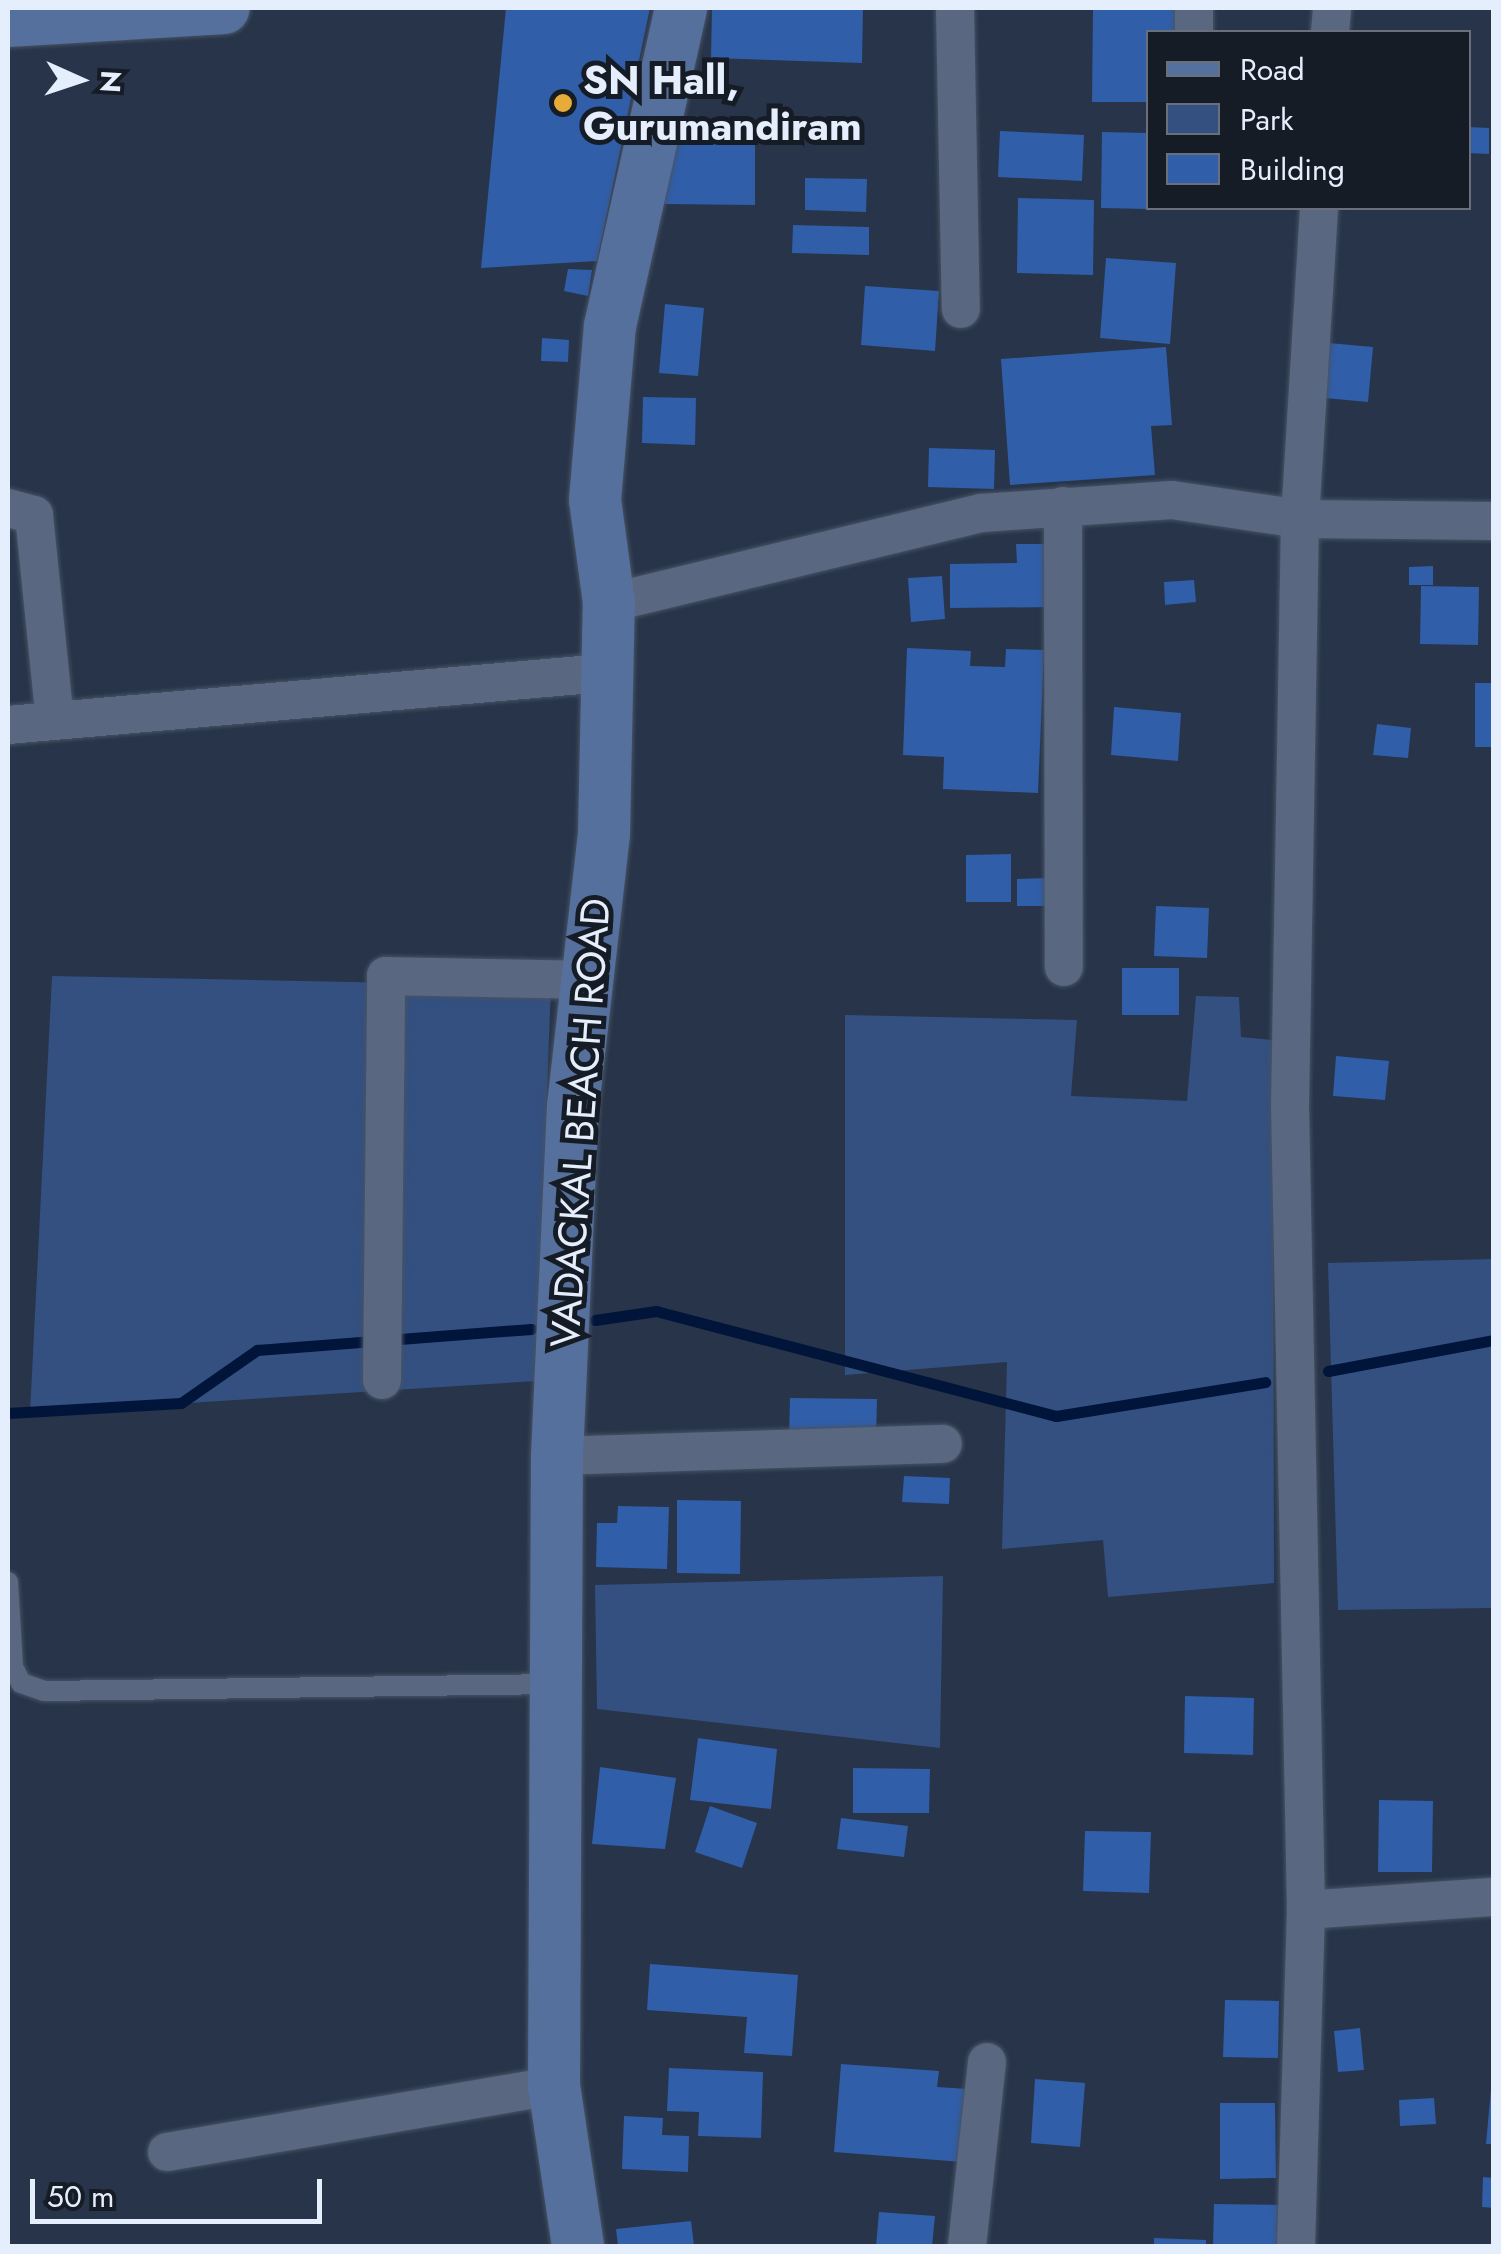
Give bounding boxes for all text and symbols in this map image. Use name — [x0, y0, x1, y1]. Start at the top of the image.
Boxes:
north arrow — [30, 30, 130, 130]
legend — [1146, 30, 1471, 210]
text: Road — [1240, 48, 1305, 91]
place label: SN Hall, Gurumandiram — [583, 56, 862, 150]
text: N — [89, 69, 132, 94]
marker: SN Hall, Gurumandiram — [552, 92, 574, 114]
text: Park — [1240, 98, 1293, 141]
text: Building — [1240, 148, 1345, 191]
street label: VADACKAL BEACH ROAD — [540, 897, 620, 1349]
scale bar — [35, 2159, 328, 2221]
text: 50 m — [47, 2175, 114, 2218]

